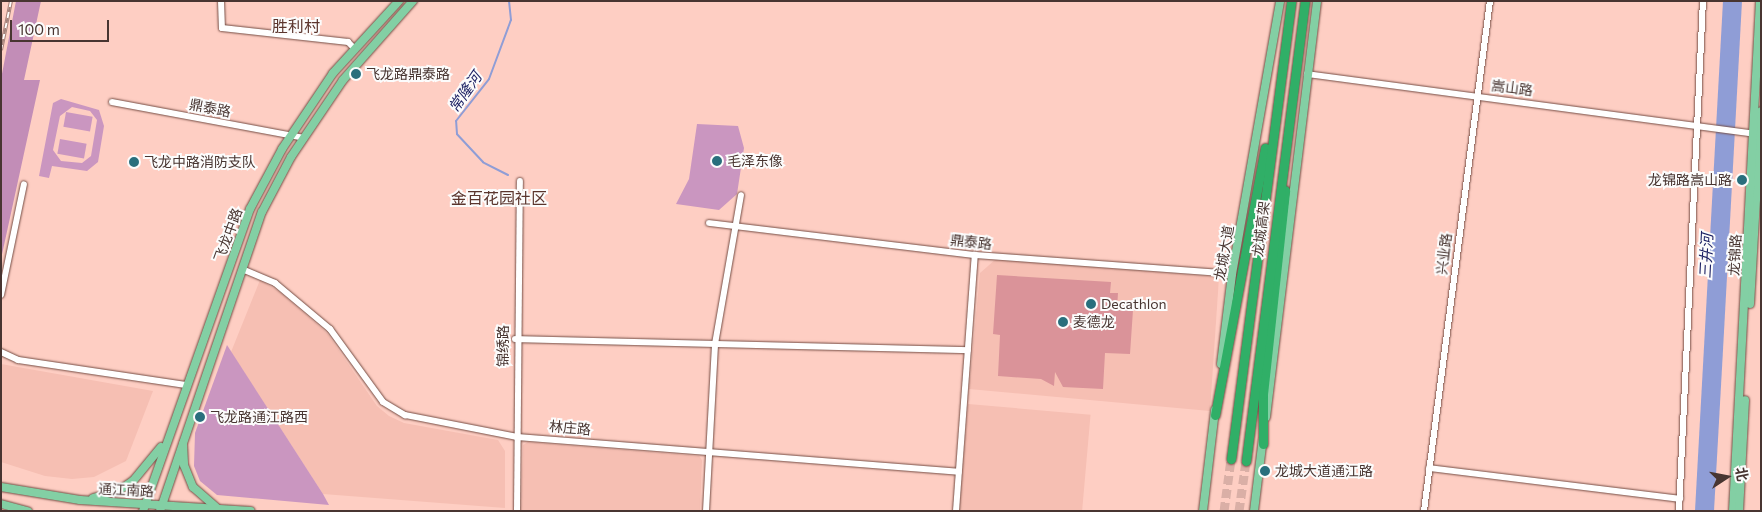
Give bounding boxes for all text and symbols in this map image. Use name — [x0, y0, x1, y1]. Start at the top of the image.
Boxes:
scale bar — [12, 10, 111, 42]
district label: 胜利村 — [272, 16, 320, 36]
text: 100 m — [18, 20, 60, 38]
place label: 飞龙路鼎泰路 — [366, 66, 450, 82]
marker: 飞龙路鼎泰路 — [350, 68, 362, 80]
water label: 常隆河 — [445, 68, 485, 116]
street label: 嵩山路 — [1490, 77, 1534, 99]
street label: 鼎泰路 — [188, 96, 232, 120]
place label: 毛泽东像 — [727, 153, 783, 169]
place label: 飞龙中路消防支队 — [144, 154, 256, 170]
marker: 毛泽东像 — [711, 155, 723, 167]
marker: 飞龙中路消防支队 — [128, 156, 140, 168]
place label: 龙锦路嵩山路 — [1648, 172, 1732, 188]
marker: 龙锦路嵩山路 — [1736, 174, 1748, 186]
district label: 金百花园社区 — [451, 188, 547, 208]
street label: 龙城高架 — [1249, 200, 1273, 258]
street label: 飞龙中路 — [211, 206, 245, 264]
street label: 龙城大道 — [1211, 224, 1237, 282]
street label: 鼎泰路 — [949, 231, 993, 253]
street label: 兴业路 — [1433, 232, 1455, 276]
water label: 三井河 — [1696, 233, 1716, 279]
street label: 龙锦路 — [1726, 234, 1744, 276]
place label: Decathlon — [1101, 296, 1167, 312]
marker: Decathlon — [1085, 298, 1097, 310]
place label: 麦德龙 — [1073, 314, 1115, 330]
marker: 麦德龙 — [1057, 316, 1069, 328]
street label: 锦绣路 — [495, 325, 511, 367]
place label: 飞龙路通江路西 — [210, 409, 308, 425]
marker: 飞龙路通江路西 — [194, 411, 206, 423]
street label: 林庄路 — [548, 418, 592, 438]
north arrow — [1702, 452, 1752, 502]
place label: 龙城大道通江路 — [1275, 463, 1373, 479]
marker: 龙城大道通江路 — [1259, 465, 1271, 477]
text: 北 — [1733, 466, 1752, 483]
street label: 通江南路 — [98, 480, 154, 500]

